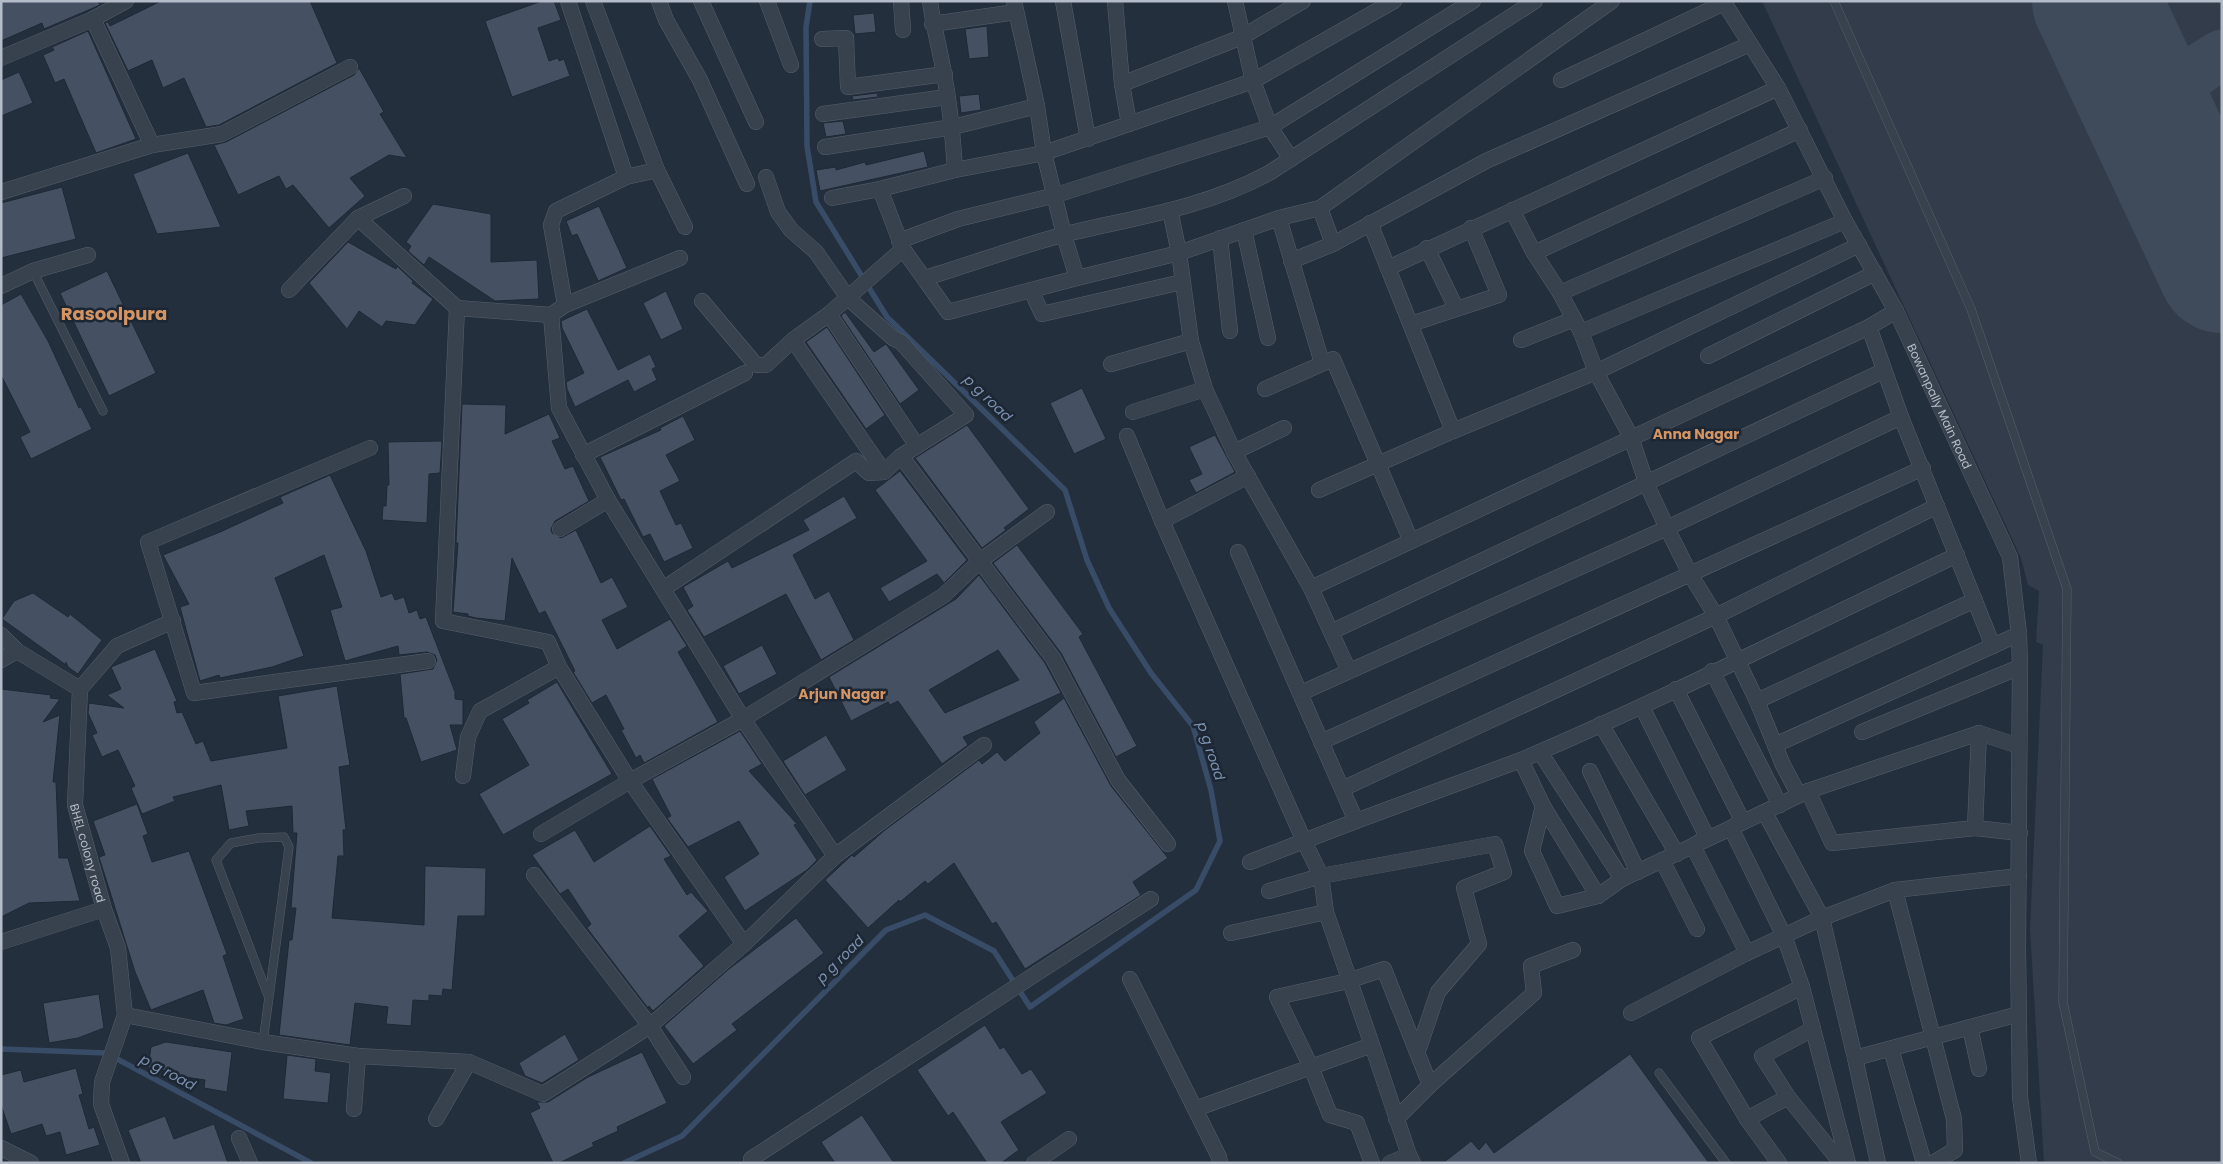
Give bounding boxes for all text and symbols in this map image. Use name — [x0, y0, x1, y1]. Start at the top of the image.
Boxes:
district label: Rasoolpura — [61, 301, 167, 326]
street label: Bowanpally Main Road — [1904, 341, 1976, 471]
water label: p g road — [959, 369, 1017, 427]
district label: Anna Nagar — [1653, 424, 1739, 444]
district label: Arjun Nagar — [798, 684, 886, 704]
water label: p g road — [1192, 718, 1230, 783]
street label: BHEL colony road — [66, 801, 110, 904]
water label: p g road — [811, 930, 869, 988]
water label: p g road — [136, 1049, 200, 1095]

